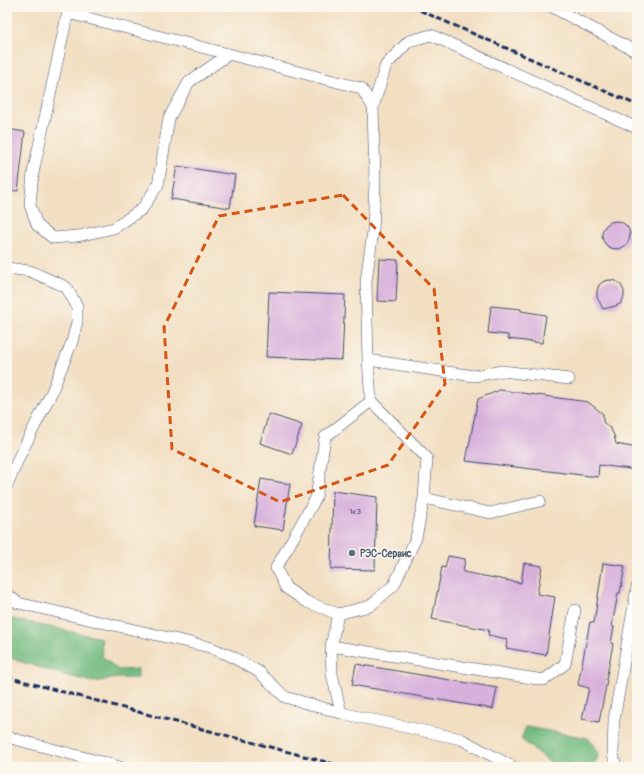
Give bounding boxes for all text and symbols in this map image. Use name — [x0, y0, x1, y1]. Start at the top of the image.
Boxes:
house number: 1к3 — [349, 507, 361, 516]
marker: РЭС-Сервис — [347, 548, 357, 558]
place label: РЭС-Сервис — [360, 548, 412, 560]

